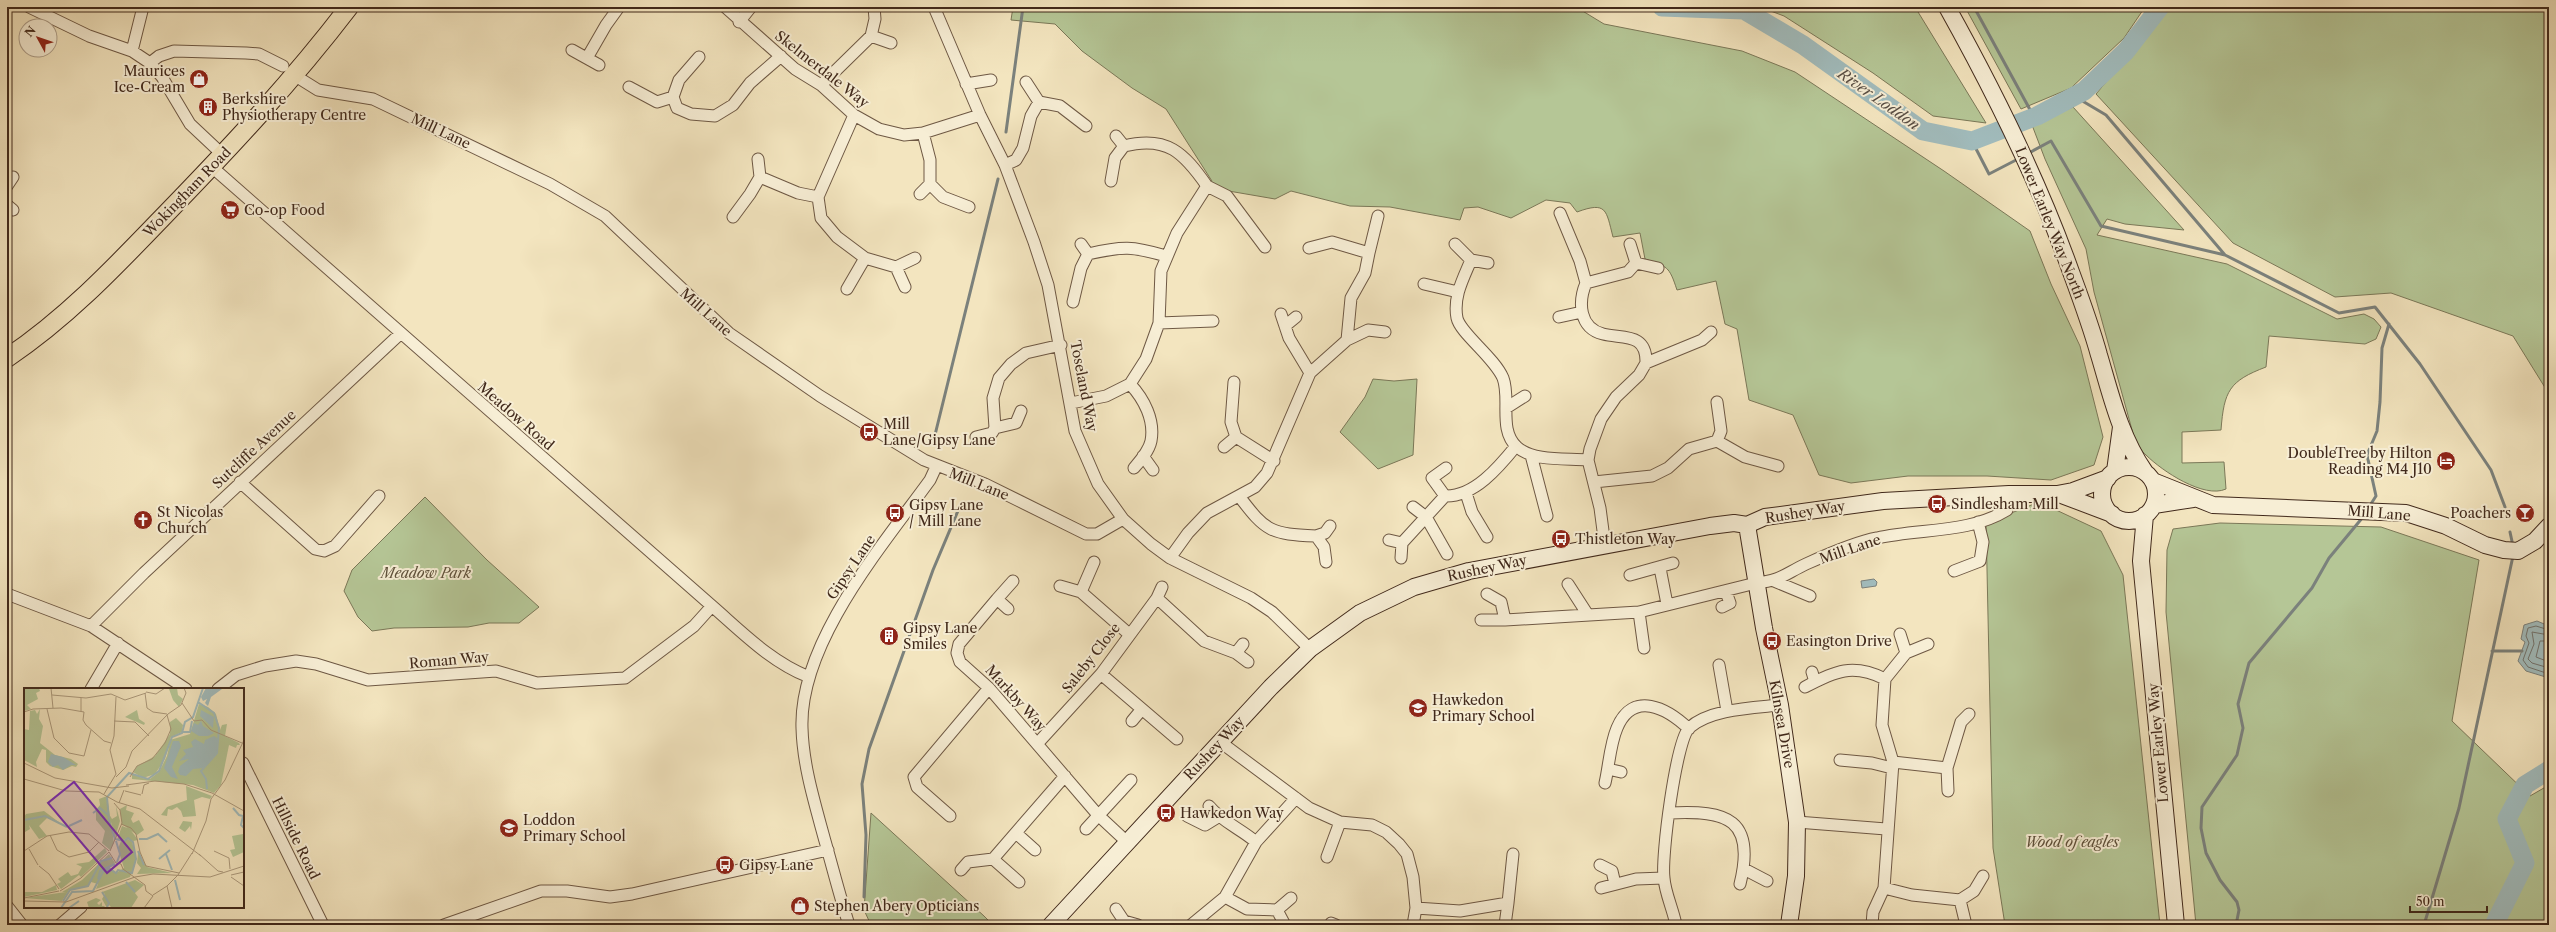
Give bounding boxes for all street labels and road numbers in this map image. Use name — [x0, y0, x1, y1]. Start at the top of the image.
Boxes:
street label: Skelmerdale Way — [771, 27, 873, 111]
street label: Mill Lane — [408, 109, 474, 153]
street label: Wokingham Road — [139, 143, 235, 242]
street label: Lower Earley Way North — [2011, 144, 2089, 302]
street label: Mill Lane — [676, 284, 736, 340]
street label: Toseland Way — [1066, 339, 1102, 433]
street label: Meadow Road — [474, 378, 558, 454]
street label: Sutcliffe Avenue — [208, 406, 300, 492]
street label: Mill Lane — [946, 464, 1012, 504]
street label: Rushey Way — [1764, 497, 1846, 527]
street label: Mill Lane — [2347, 501, 2412, 525]
street label: Mill Lane — [1817, 530, 1883, 568]
street label: Gipsy Lane — [823, 531, 879, 603]
street label: Rushey Way — [1446, 551, 1529, 585]
street label: Saleby Close — [1058, 619, 1124, 697]
street label: Roman Way — [408, 648, 490, 672]
street label: Markby Way — [982, 661, 1051, 735]
street label: Kilnsea Drive — [1765, 678, 1799, 770]
street label: Lower Earley Way — [2144, 682, 2172, 803]
street label: Rushey Way — [1180, 712, 1248, 784]
street label: Hillside Road — [268, 794, 324, 883]

